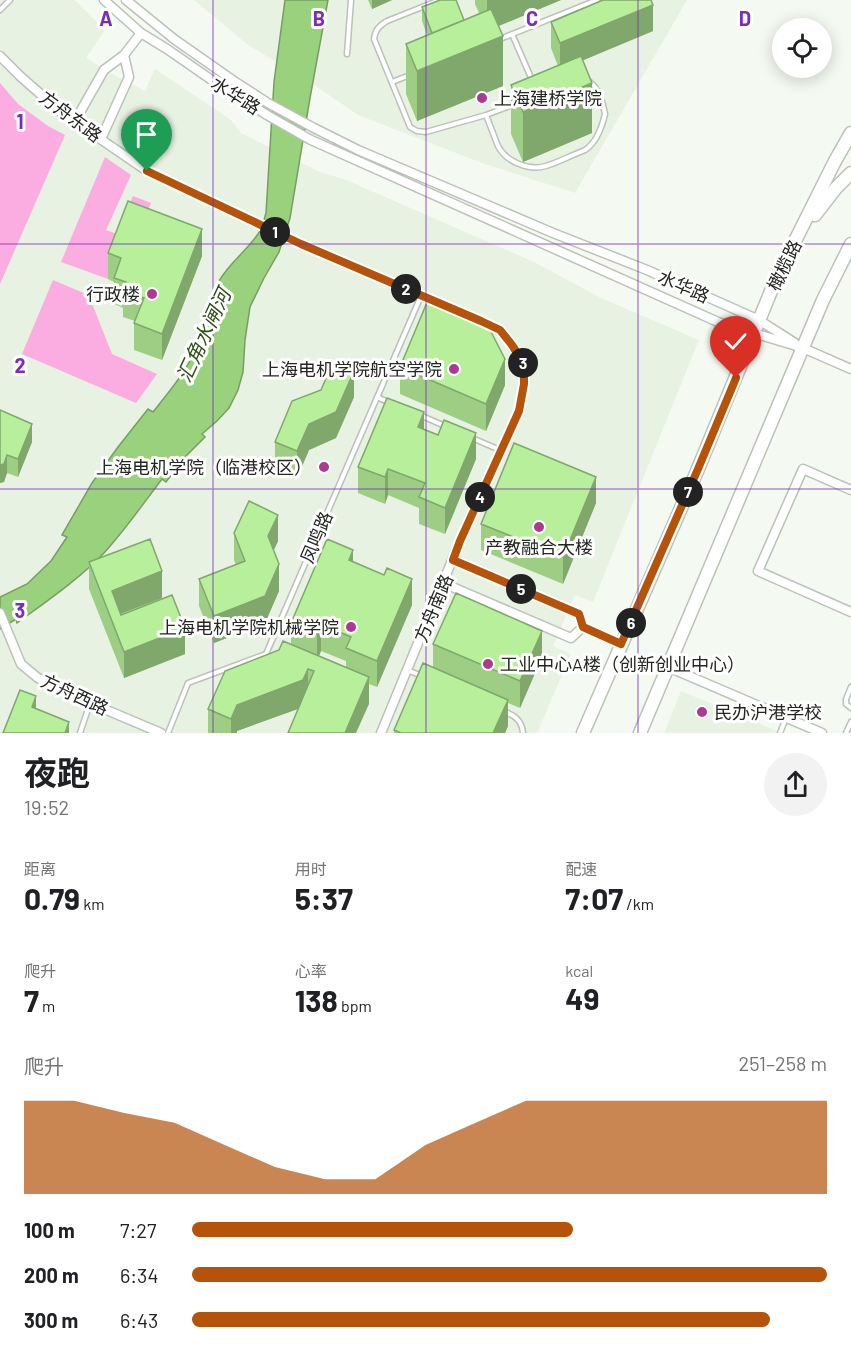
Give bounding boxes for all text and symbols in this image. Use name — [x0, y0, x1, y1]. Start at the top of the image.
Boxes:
text: A — [99, 6, 113, 30]
text: B — [313, 6, 325, 30]
text: C — [526, 6, 538, 30]
text: D — [739, 6, 751, 30]
map controls — [772, 18, 832, 78]
button: locate — [772, 18, 832, 78]
street label: 水华路 — [207, 71, 265, 119]
street label: 方舟东路 — [36, 86, 106, 146]
place label: 上海建桥学院 — [494, 87, 602, 109]
marker: 上海建桥学院 — [475, 91, 489, 105]
text: 1 — [16, 109, 24, 133]
pin — [121, 109, 172, 171]
icon: arrive — [130, 118, 163, 151]
pin: 1 — [260, 217, 290, 247]
text: 1 — [272, 222, 278, 241]
street label: 橄榄路 — [762, 236, 806, 294]
street label: 水华路 — [655, 265, 713, 307]
pin: 2 — [391, 274, 421, 304]
text: 2 — [402, 279, 410, 298]
water label: 汇角水闸河 — [171, 281, 237, 385]
place label: 行政楼 — [86, 283, 140, 305]
marker: 行政楼 — [145, 287, 159, 301]
pin — [710, 316, 761, 378]
icon: check — [719, 325, 752, 358]
pin: 3 — [508, 348, 538, 378]
text: 2 — [14, 353, 26, 377]
text: 3 — [519, 353, 527, 372]
place label: 上海电机学院航空学院 — [262, 358, 442, 380]
marker: 上海电机学院航空学院 — [447, 362, 461, 376]
place label: 上海电机学院（临港校区） — [96, 456, 312, 478]
marker: 上海电机学院（临港校区） — [317, 460, 331, 474]
pin: 7 — [673, 477, 703, 507]
pin: 4 — [465, 482, 495, 512]
text: 7 — [684, 482, 692, 501]
text: 4 — [475, 487, 485, 506]
street label: 凤鸣路 — [295, 508, 337, 566]
marker: 产教融合大楼 — [532, 520, 546, 534]
place label: 产教融合大楼 — [485, 536, 593, 558]
street label: 方舟南路 — [409, 571, 457, 645]
pin: 5 — [506, 574, 536, 604]
text: 5 — [517, 579, 525, 598]
text: 3 — [15, 598, 25, 622]
pin: 6 — [616, 608, 646, 638]
text: 6 — [627, 613, 635, 632]
place label: 上海电机学院机械学院 — [159, 616, 339, 638]
marker: 上海电机学院机械学院 — [344, 620, 358, 634]
place label: 工业中心A楼（创新创业中心） — [500, 653, 745, 675]
marker: 工业中心A楼（创新创业中心） — [481, 657, 495, 671]
street label: 方舟西路 — [38, 669, 112, 719]
place label: 民办沪港学校 — [714, 701, 822, 723]
marker: 民办沪港学校 — [695, 705, 709, 719]
text: 夜跑 — [24, 752, 90, 792]
button: share — [764, 753, 827, 816]
text: 19:52 — [24, 795, 69, 819]
text: 距离 — [24, 859, 56, 878]
text: 用时 — [295, 859, 327, 878]
text: 配速 — [565, 859, 597, 878]
text: 0.79 — [24, 880, 80, 916]
text: 5:37 — [295, 880, 353, 916]
text: 7:07 — [565, 880, 623, 916]
text: km — [80, 894, 104, 913]
text: /km — [623, 894, 654, 913]
text: 爬升 — [24, 961, 56, 980]
text: 心率 — [295, 961, 327, 980]
text: kcal — [565, 961, 593, 980]
text: 49 — [565, 980, 599, 1016]
text: 7 — [24, 982, 39, 1018]
text: 138 — [295, 982, 338, 1018]
text: m — [39, 996, 55, 1015]
text: bpm — [338, 996, 372, 1015]
text: 251–258 m — [739, 1051, 827, 1075]
text: 爬升 — [24, 1054, 64, 1078]
text: 100 m — [24, 1218, 75, 1242]
text: 7:27 — [120, 1218, 156, 1242]
text: 200 m — [24, 1263, 79, 1287]
text: 6:34 — [120, 1263, 158, 1287]
text: 300 m — [24, 1308, 78, 1332]
text: 6:43 — [120, 1308, 158, 1332]

